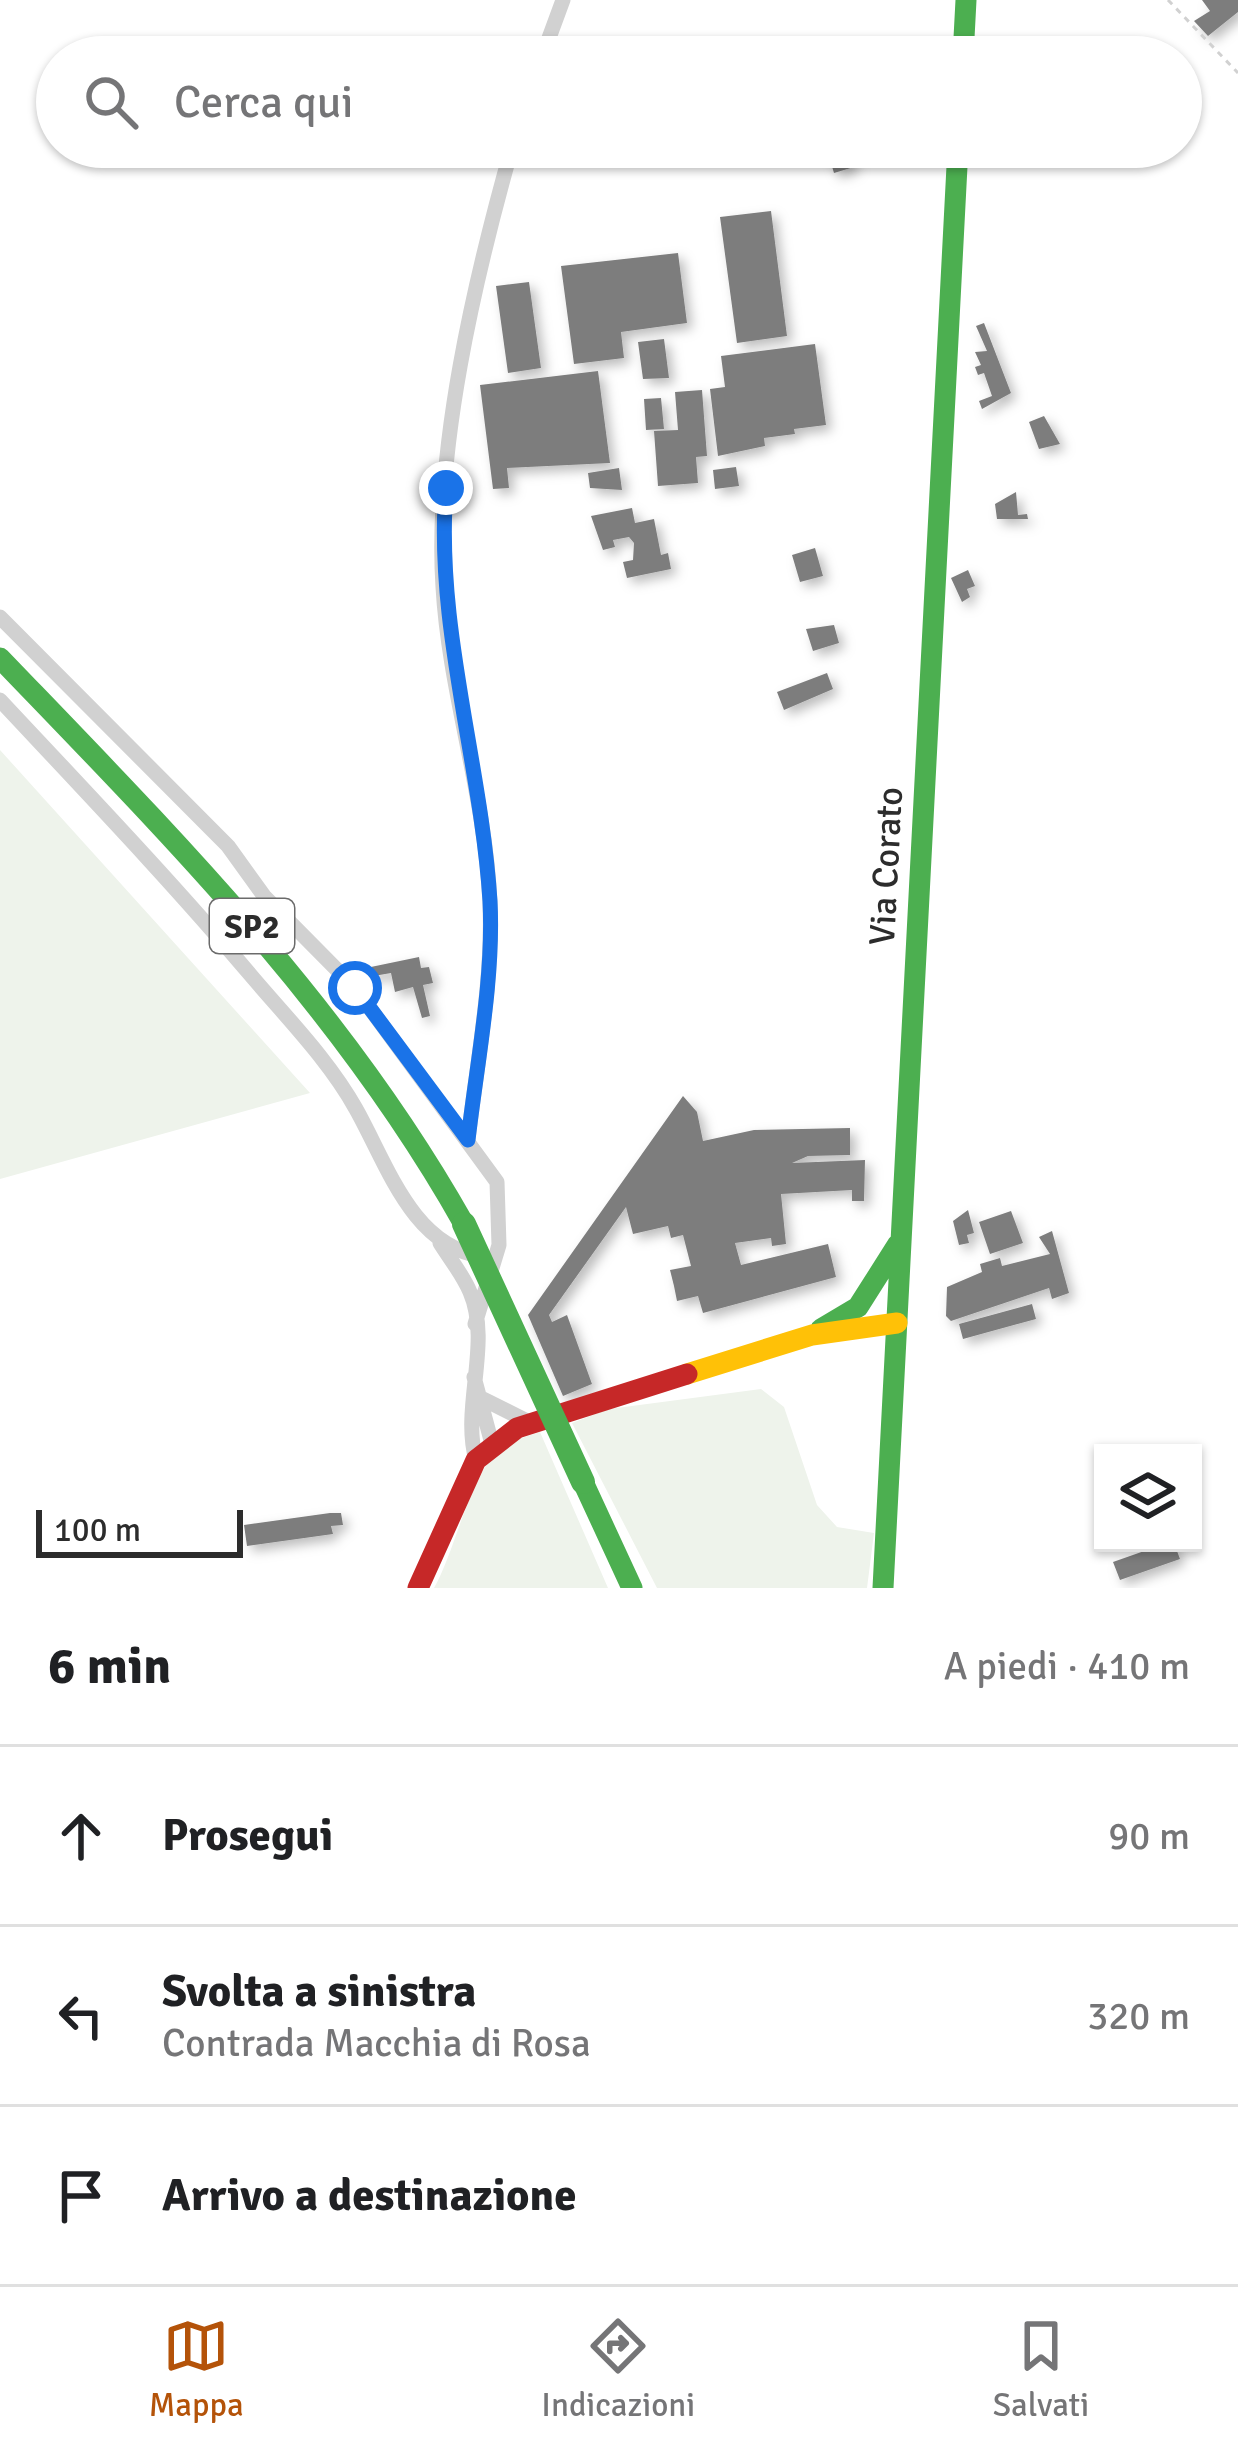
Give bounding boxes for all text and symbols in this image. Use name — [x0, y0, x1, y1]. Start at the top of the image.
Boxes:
search box — [36, 36, 1202, 168]
icon: search — [78, 69, 144, 135]
text: Cerca qui — [174, 75, 353, 130]
route end — [419, 461, 473, 515]
street label: Via Corato — [860, 786, 913, 946]
road number: SP2 — [210, 899, 294, 953]
route start — [328, 961, 382, 1015]
map controls — [1094, 1444, 1202, 1552]
button: layers — [1094, 1444, 1202, 1552]
scale bar — [36, 1504, 243, 1557]
text: 100 m — [54, 1510, 141, 1551]
text: 6 min — [48, 1635, 171, 1698]
text: A piedi · 410 m — [944, 1642, 1190, 1690]
icon: ahead — [48, 1803, 114, 1869]
text: Prosegui — [162, 1808, 333, 1863]
text: 90 m — [1108, 1812, 1190, 1860]
text: Svolta a sinistra — [162, 1964, 476, 2019]
icon: left — [48, 1983, 114, 2049]
text: 320 m — [1087, 1992, 1190, 2040]
text: Contrada Macchia di Rosa — [162, 2019, 591, 2067]
icon: arrive — [48, 2163, 114, 2229]
text: Arrivo a destinazione — [162, 2168, 577, 2223]
tab: Mappa — [149, 2313, 244, 2426]
tab: Indicazioni — [541, 2313, 695, 2426]
tab: Salvati — [993, 2313, 1089, 2426]

